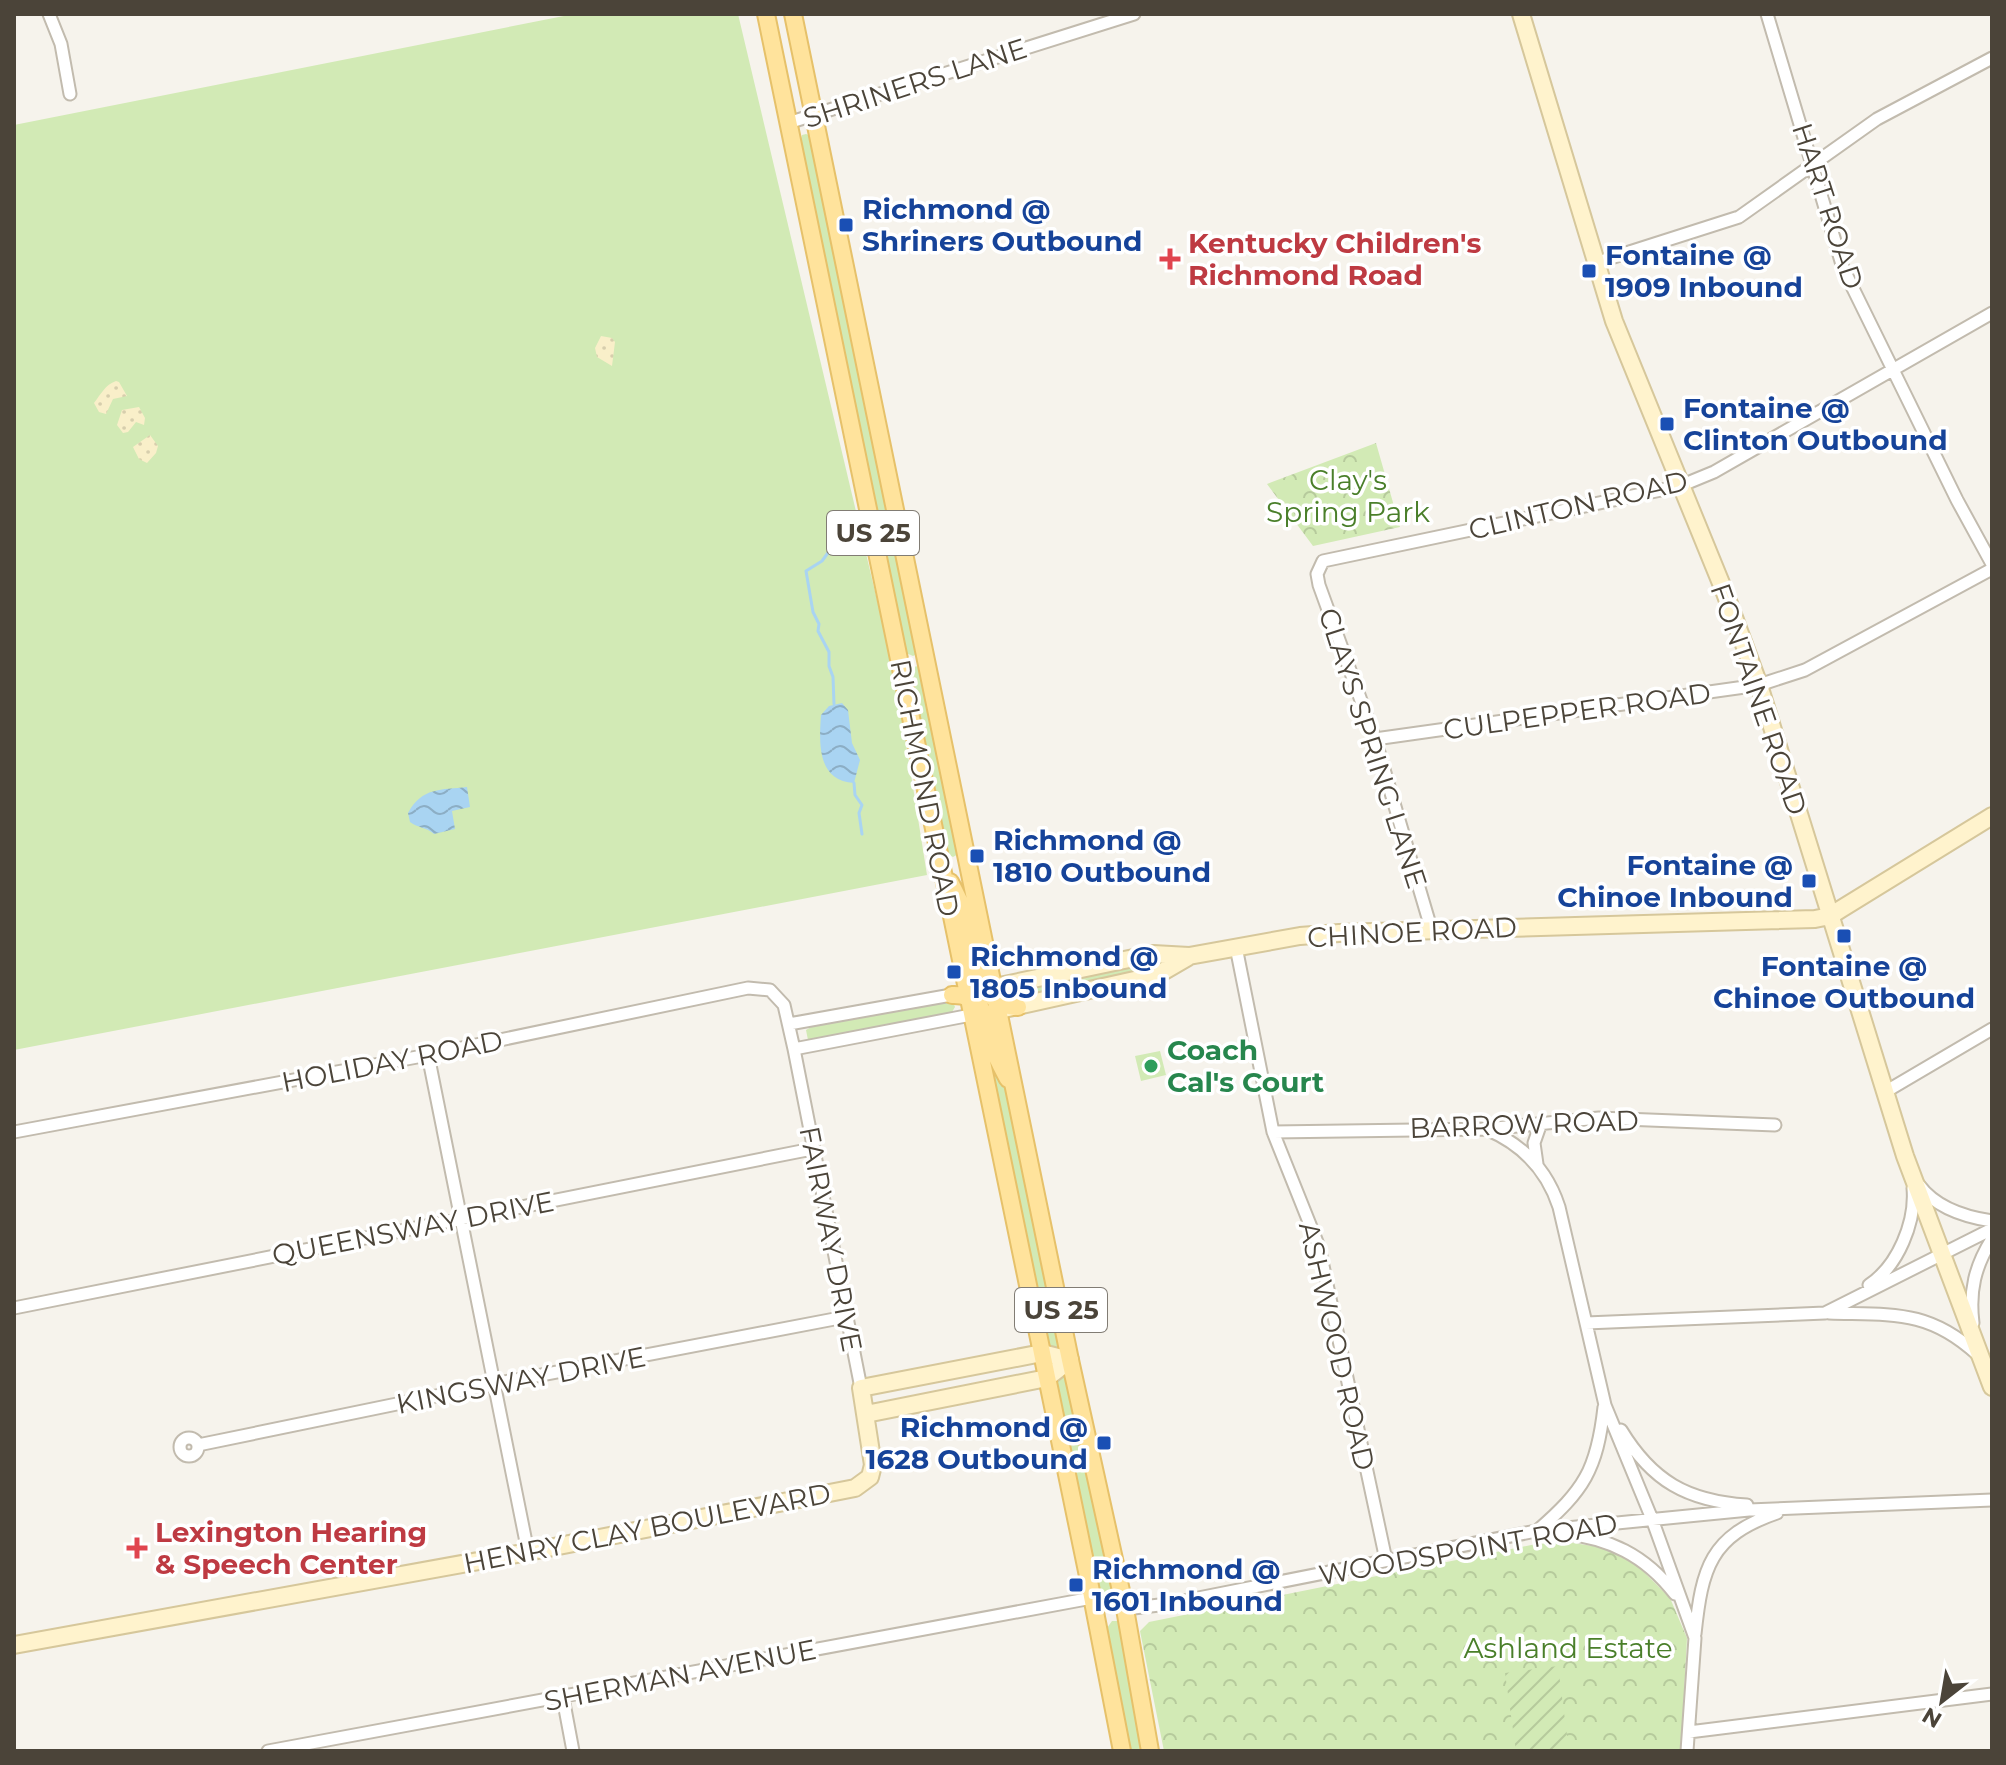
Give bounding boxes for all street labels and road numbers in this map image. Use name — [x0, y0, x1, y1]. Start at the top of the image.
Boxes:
street label: SHRINERS LANE — [799, 31, 1031, 135]
street label: HART ROAD — [1785, 119, 1871, 293]
street label: CLINTON ROAD — [1465, 463, 1691, 547]
road number: US 25 — [827, 511, 919, 555]
street label: FONTAINE ROAD — [1703, 579, 1815, 819]
street label: CLAYS SPRING LANE — [1312, 604, 1434, 892]
street label: RICHMOND ROAD — [883, 656, 967, 920]
street label: CULPEPPER ROAD — [1441, 675, 1713, 747]
street label: CHINOE ROAD — [1306, 910, 1518, 954]
street label: HOLIDAY ROAD — [279, 1023, 505, 1099]
street label: BARROW ROAD — [1409, 1103, 1639, 1145]
street label: FAIRWAY DRIVE — [792, 1123, 870, 1355]
street label: QUEENSWAY DRIVE — [269, 1184, 557, 1272]
street label: ASHWOOD ROAD — [1292, 1218, 1382, 1474]
road number: US 25 — [1015, 1288, 1107, 1332]
street label: KINGSWAY DRIVE — [393, 1339, 649, 1421]
street label: HENRY CLAY BOULEVARD — [461, 1476, 833, 1580]
street label: WOODSPOINT ROAD — [1316, 1506, 1620, 1592]
street label: SHERMAN AVENUE — [541, 1632, 819, 1718]

